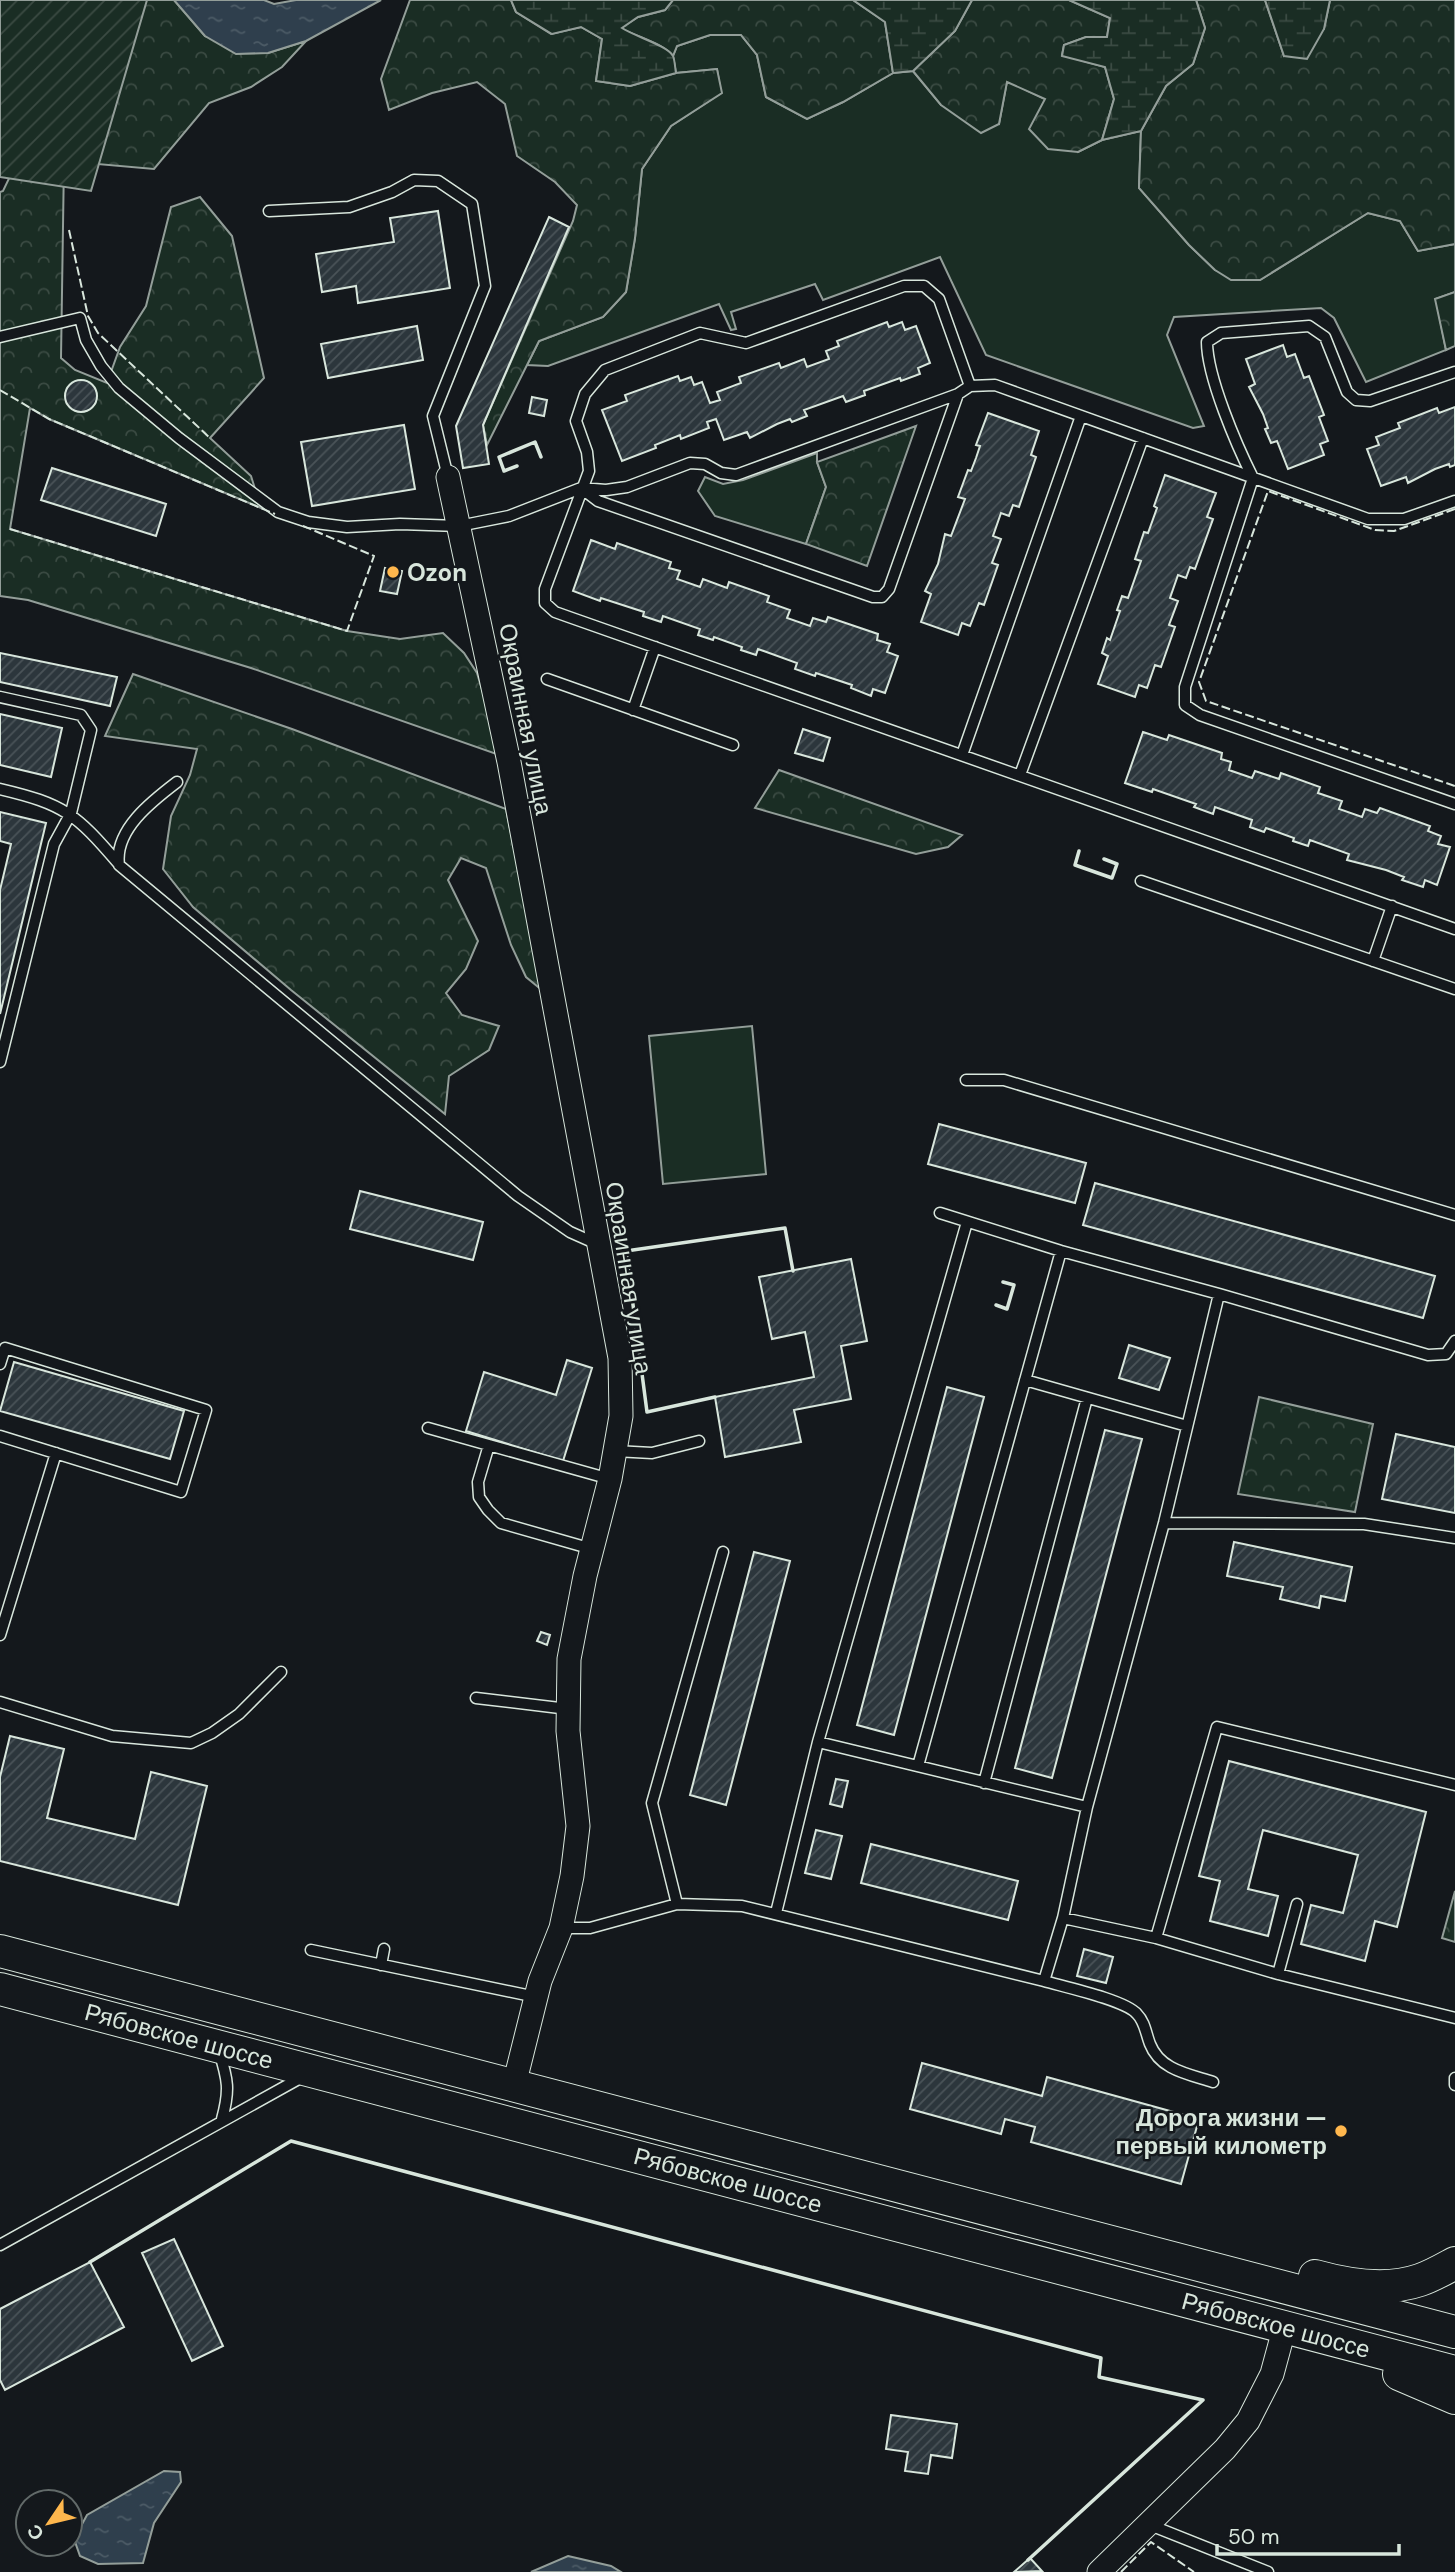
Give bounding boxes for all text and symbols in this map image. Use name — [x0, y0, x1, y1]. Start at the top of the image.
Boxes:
place label: Ozon — [407, 557, 467, 588]
marker: Ozon — [385, 564, 401, 580]
street label: Окраинная улица — [492, 621, 560, 818]
street label: Окраинная улица — [598, 1180, 660, 1377]
street label: Рябовское шоссе — [81, 1996, 277, 2076]
place label: Дорога жизни — первый километр — [1116, 2102, 1327, 2161]
marker: Дорога жизни — первый километр — [1333, 2123, 1349, 2139]
street label: Рябовское шоссе — [630, 2140, 826, 2220]
street label: Рябовское шоссе — [1178, 2285, 1374, 2365]
north arrow — [14, 2488, 84, 2558]
scale bar — [1217, 2512, 1399, 2556]
text: С — [21, 2519, 50, 2545]
text: 50 m — [1228, 2523, 1279, 2551]

